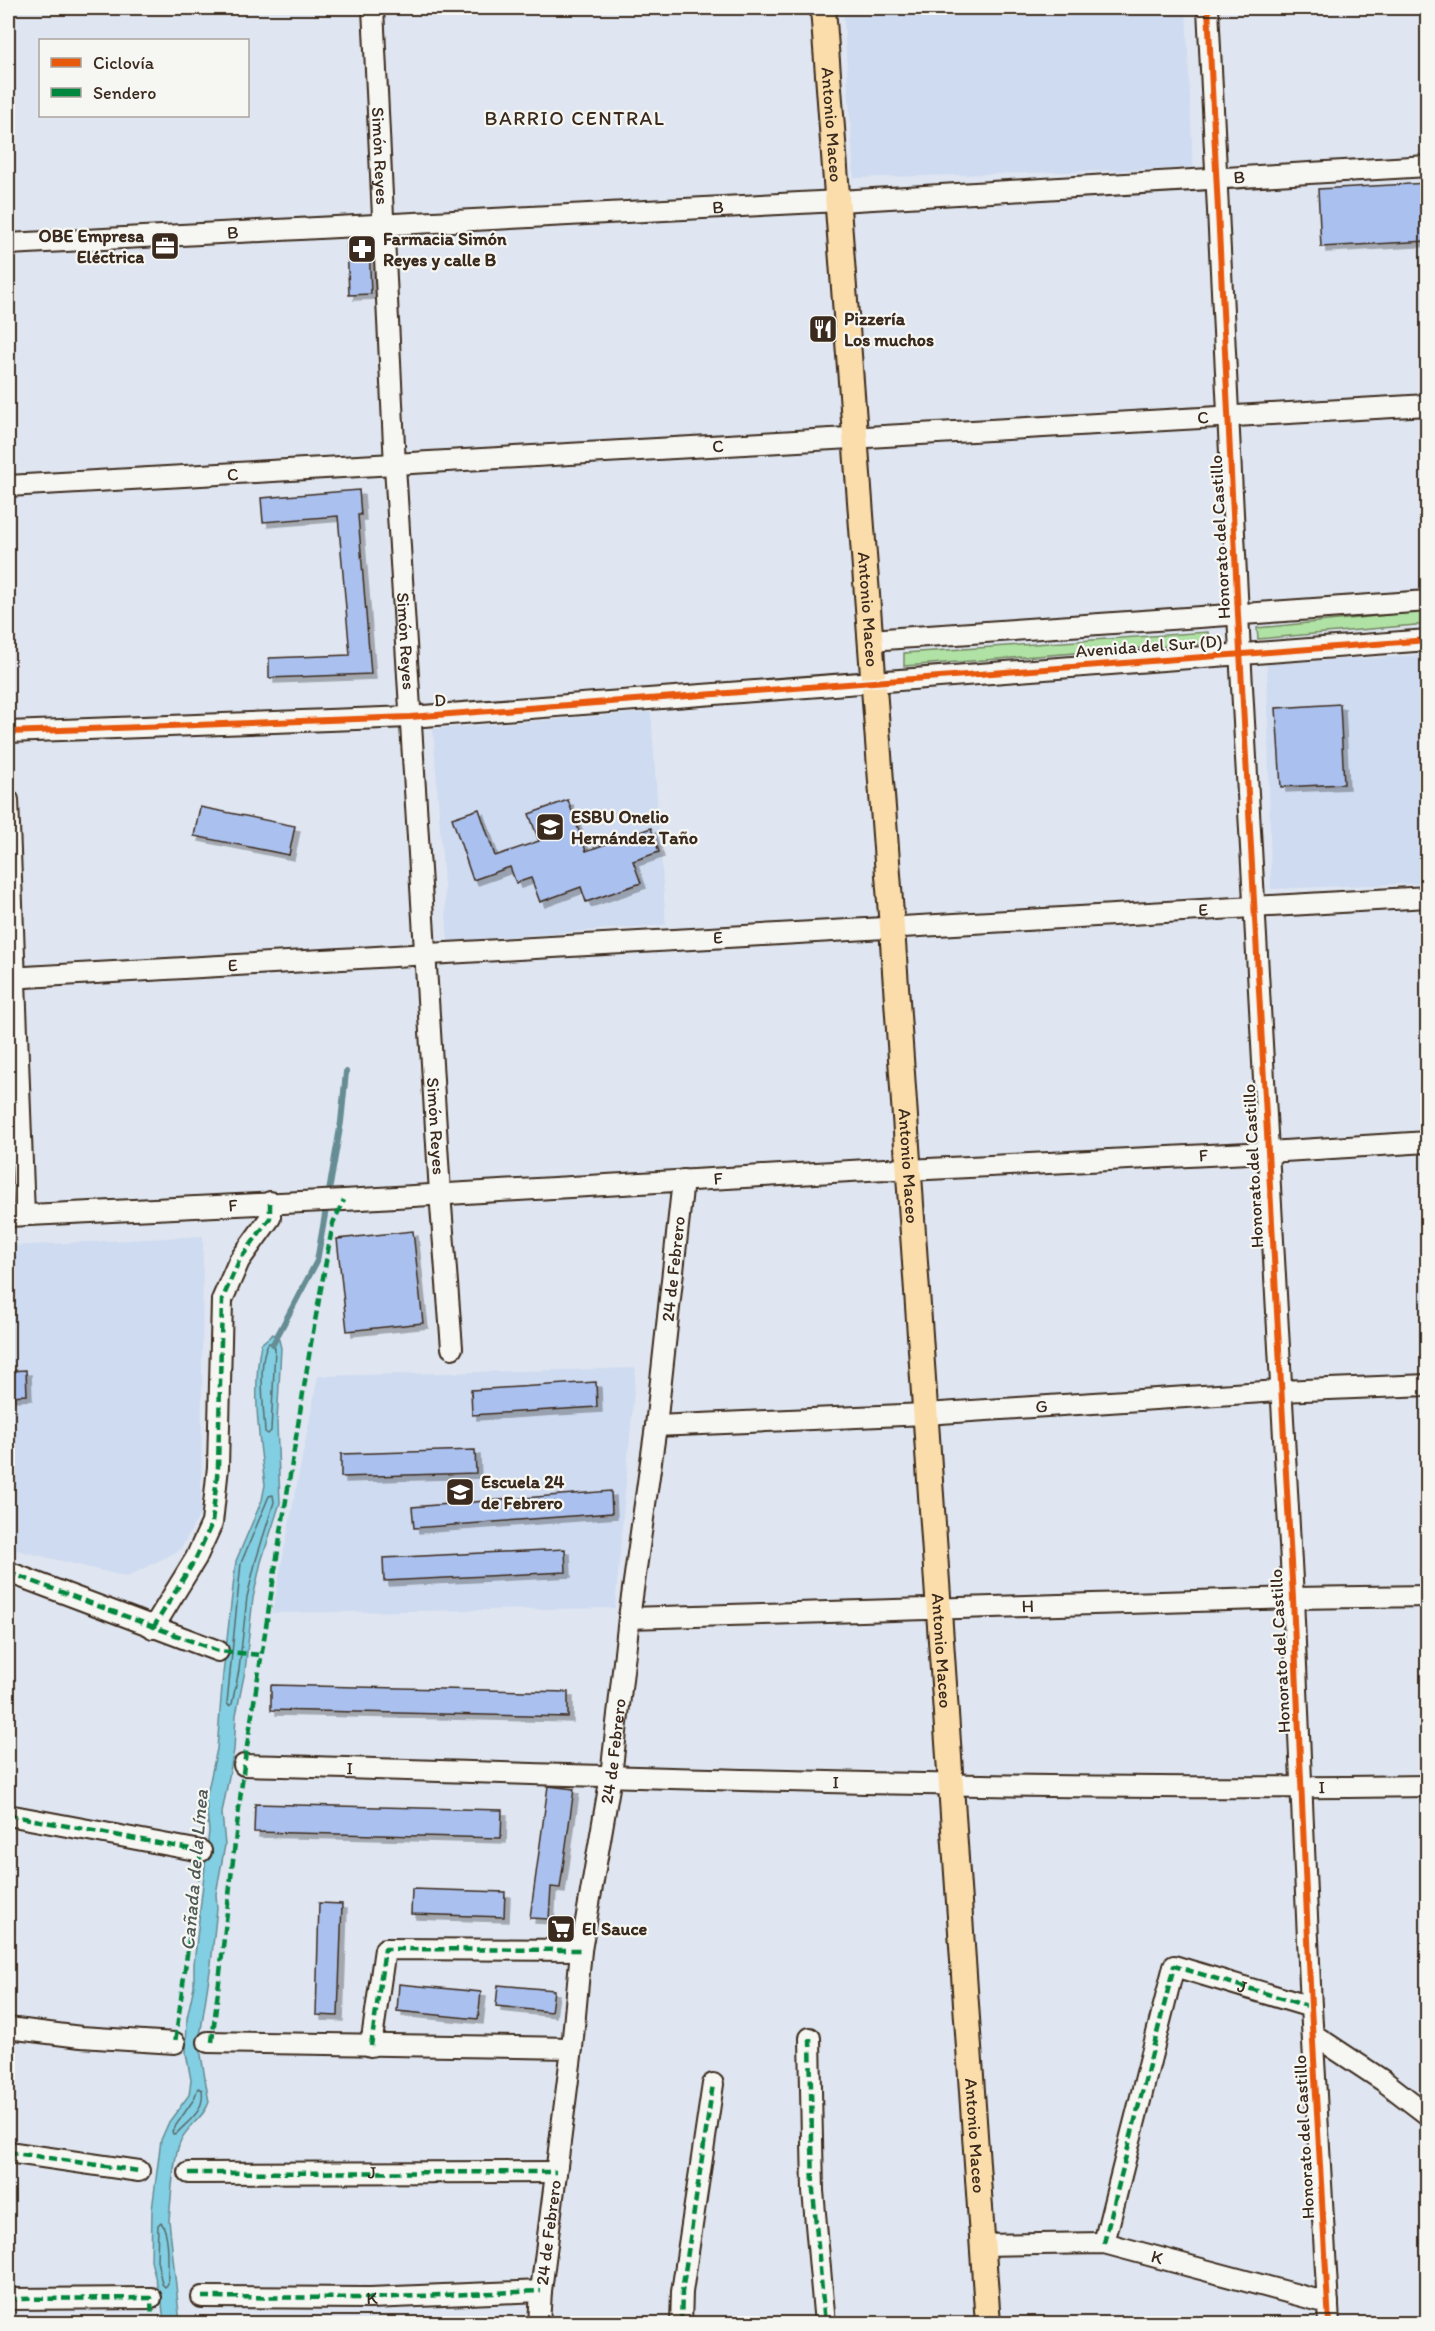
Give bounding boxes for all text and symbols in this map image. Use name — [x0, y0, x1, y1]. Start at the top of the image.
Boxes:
legend — [39, 39, 249, 117]
text: Ciclovía — [93, 52, 155, 74]
street label: Antonio Maceo — [816, 66, 847, 183]
text: Sendero — [93, 82, 156, 104]
street label: Simón Reyes — [367, 106, 393, 205]
district label: BARRIO CENTRAL — [485, 106, 665, 130]
street label: B — [1233, 166, 1246, 189]
street label: B — [712, 196, 724, 219]
street label: B — [226, 221, 239, 244]
place label: OBE Empresa Eléctrica — [39, 225, 144, 268]
place label: Farmacia Simón Reyes y calle B — [383, 228, 507, 271]
office icon: OBE Empresa Eléctrica — [149, 230, 181, 262]
pharmacy icon: Farmacia Simón Reyes y calle B — [346, 233, 378, 265]
place label: Pizzería Los muchos — [844, 308, 934, 351]
restaurant icon: Pizzería Los muchos — [807, 313, 839, 345]
street label: C — [1197, 406, 1209, 429]
street label: C — [711, 435, 724, 458]
street label: Honorato del Castillo — [1205, 454, 1235, 620]
street label: C — [226, 463, 239, 486]
street label: Antonio Maceo — [853, 551, 883, 668]
street label: Simón Reyes — [392, 592, 420, 691]
street label: Avenida del Sur (D) — [1075, 630, 1223, 662]
street label: D — [433, 689, 447, 711]
place label: ESBU Onelio Hernández Taño — [571, 806, 698, 849]
school or university icon: ESBU Onelio Hernández Taño — [534, 811, 566, 843]
street label: E — [1197, 899, 1209, 921]
street label: E — [712, 926, 723, 949]
street label: E — [227, 954, 238, 976]
street label: Simón Reyes — [422, 1077, 450, 1176]
street label: Honorato del Castillo — [1238, 1083, 1268, 1249]
street label: Antonio Maceo — [893, 1108, 923, 1224]
street label: F — [1198, 1144, 1209, 1166]
street label: F — [713, 1167, 724, 1190]
street label: F — [228, 1194, 239, 1217]
street label: 24 de Febrero — [657, 1215, 690, 1323]
street label: G — [1035, 1395, 1048, 1418]
place label: Escuela 24 de Febrero — [481, 1471, 565, 1514]
school or university icon: Escuela 24 de Febrero — [444, 1476, 476, 1508]
street label: Honorato del Castillo — [1265, 1568, 1295, 1734]
street label: Antonio Maceo — [927, 1592, 957, 1709]
street label: H — [1021, 1595, 1034, 1617]
street label: 24 de Febrero — [595, 1697, 631, 1806]
street label: I — [346, 1757, 354, 1779]
street label: I — [832, 1771, 839, 1793]
street label: I — [1318, 1776, 1325, 1798]
water label: Cañada de la Línea — [175, 1788, 213, 1952]
supermarket icon: El Sauce — [545, 1913, 577, 1945]
place label: El Sauce — [582, 1918, 648, 1940]
street label: J — [1235, 1975, 1250, 1998]
street label: Honorato del Castillo — [1289, 2054, 1319, 2220]
street label: Antonio Maceo — [960, 2077, 990, 2194]
street label: J — [368, 2161, 377, 2184]
street label: 24 de Febrero — [531, 2178, 566, 2287]
street label: K — [1149, 2245, 1166, 2269]
street label: K — [366, 2287, 379, 2309]

